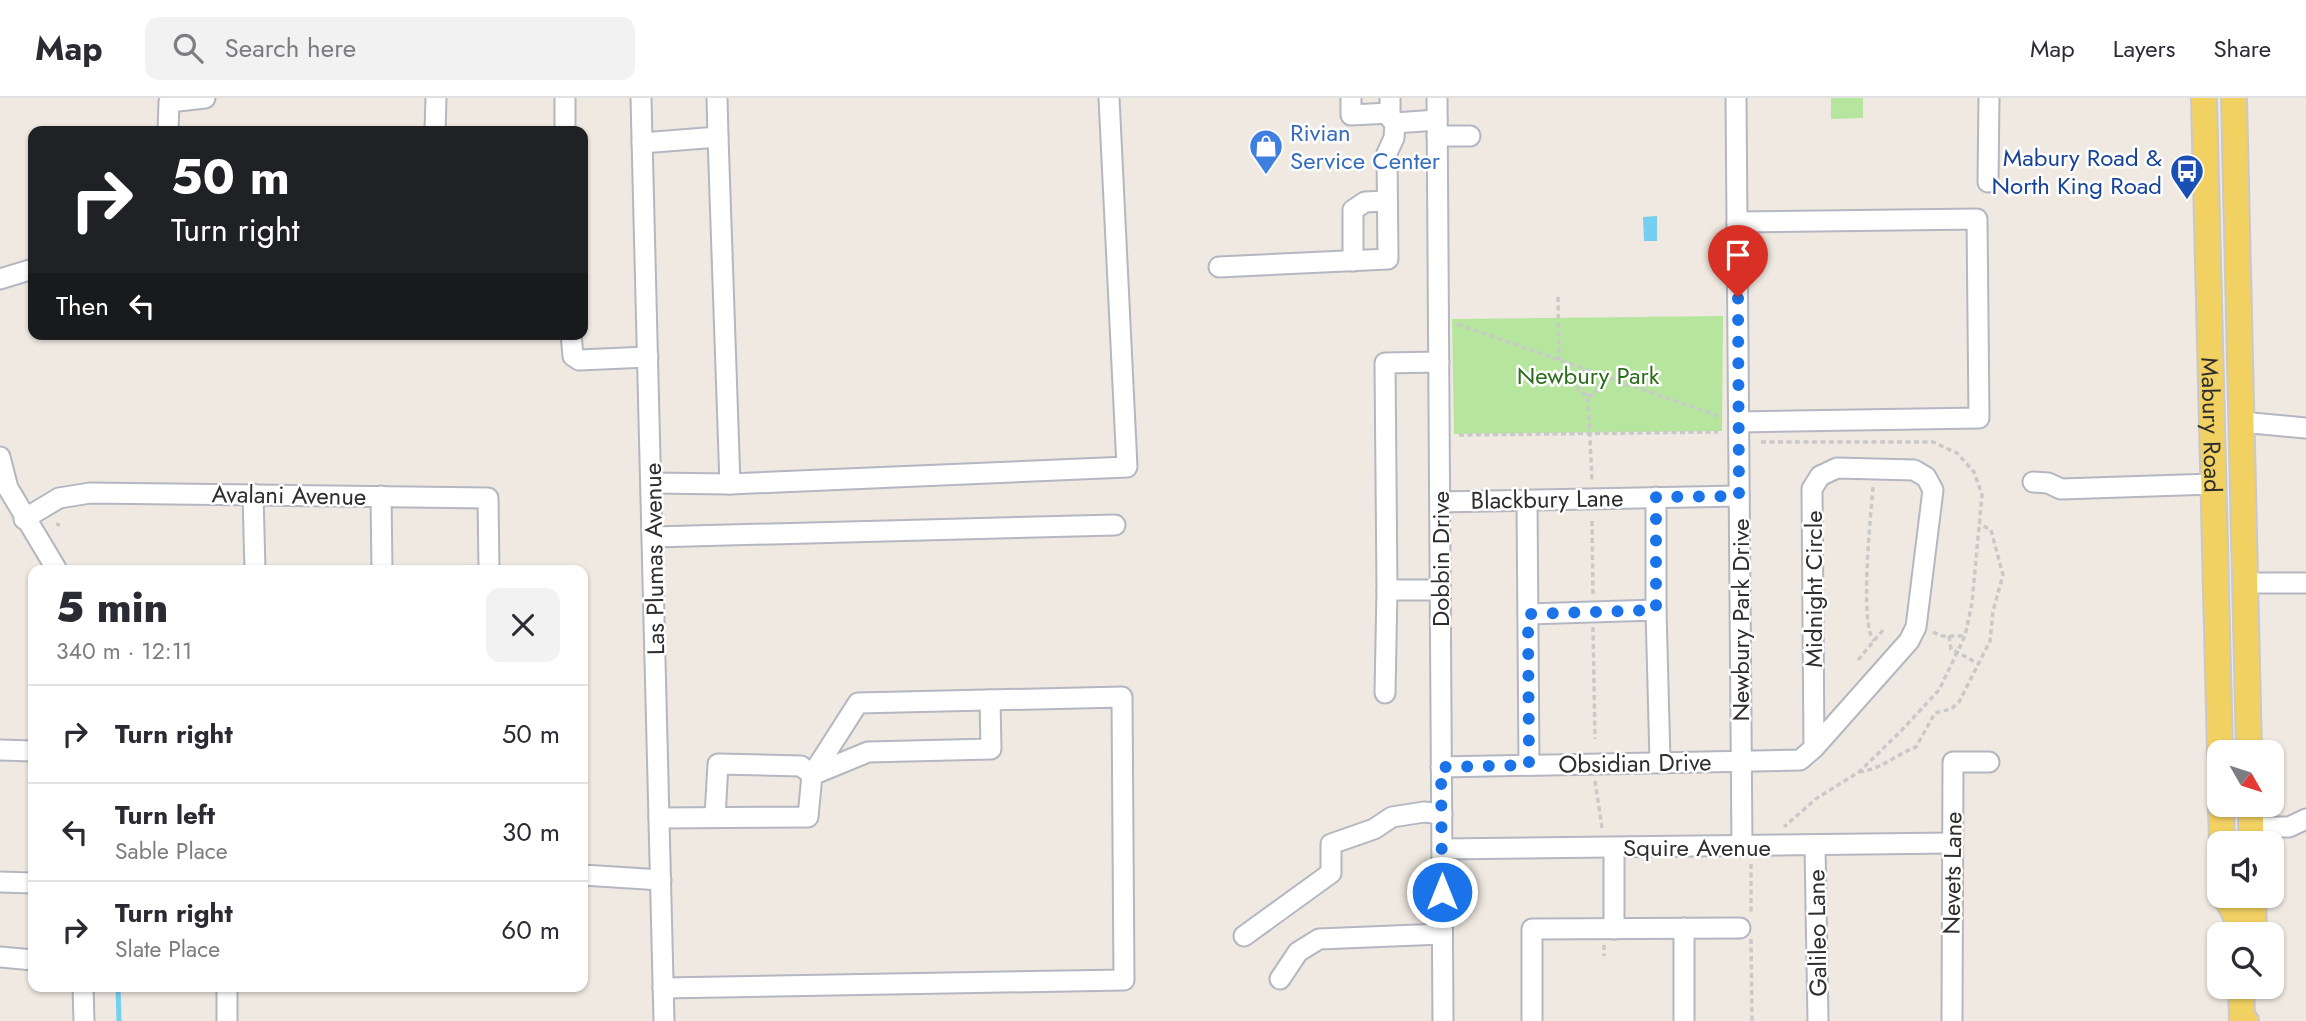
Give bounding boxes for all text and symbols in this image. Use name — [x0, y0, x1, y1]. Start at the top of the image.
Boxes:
search box — [145, 17, 635, 80]
text: Map — [35, 25, 103, 72]
icon: search — [169, 29, 207, 67]
text: Search here — [225, 29, 356, 67]
text: Map — [2030, 31, 2075, 66]
text: Layers — [2113, 31, 2175, 66]
text: Share — [2213, 31, 2271, 66]
place label: Rivian Service Center — [1290, 115, 1441, 178]
shop icon: Rivian Service Center — [1247, 127, 1285, 176]
place label: Mabury Road & North King Road — [1991, 140, 2162, 203]
text: 50 m — [171, 142, 290, 212]
bus stop icon: Mabury Road & North King Road — [2168, 152, 2206, 201]
icon: right — [56, 154, 147, 245]
text: Turn right — [171, 207, 300, 253]
pin — [1708, 225, 1768, 297]
icon: arrive — [1719, 236, 1757, 274]
text: Then — [56, 287, 109, 325]
icon: left — [123, 287, 161, 325]
street label: Mabury Road — [2193, 357, 2231, 493]
park label: Newbury Park — [1517, 358, 1660, 393]
street label: Las Plumas Avenue — [635, 463, 673, 655]
street label: Avalani Avenue — [211, 476, 367, 514]
street label: Blackbury Lane — [1470, 480, 1624, 518]
street label: Dobbin Drive — [1423, 491, 1458, 627]
street label: Midnight Circle — [1796, 510, 1831, 668]
street label: Newbury Park Drive — [1723, 518, 1758, 722]
text: 5 min — [56, 577, 168, 638]
button: close — [486, 588, 560, 662]
text: 340 m · 12:11 — [56, 634, 192, 668]
icon: right — [56, 715, 94, 753]
text: Turn right — [115, 715, 233, 753]
text: 50 m — [502, 715, 560, 753]
north arrow — [2207, 740, 2284, 817]
map controls — [2207, 740, 2284, 999]
street label: Obsidian Drive — [1558, 744, 1712, 782]
text: Turn left — [115, 796, 215, 834]
street label: Nevets Lane — [1933, 811, 1971, 935]
icon: left — [56, 813, 94, 851]
text: 30 m — [502, 813, 560, 851]
street label: Squire Avenue — [1623, 830, 1771, 865]
button: sound — [2207, 831, 2284, 908]
text: Sable Place — [115, 834, 228, 868]
position arrow — [1405, 855, 1479, 929]
street label: Galileo Lane — [1798, 869, 1836, 997]
text: Turn right — [115, 894, 233, 932]
icon: right — [56, 911, 94, 949]
text: 60 m — [501, 911, 560, 949]
button: search — [2207, 922, 2284, 999]
text: Slate Place — [115, 932, 220, 966]

